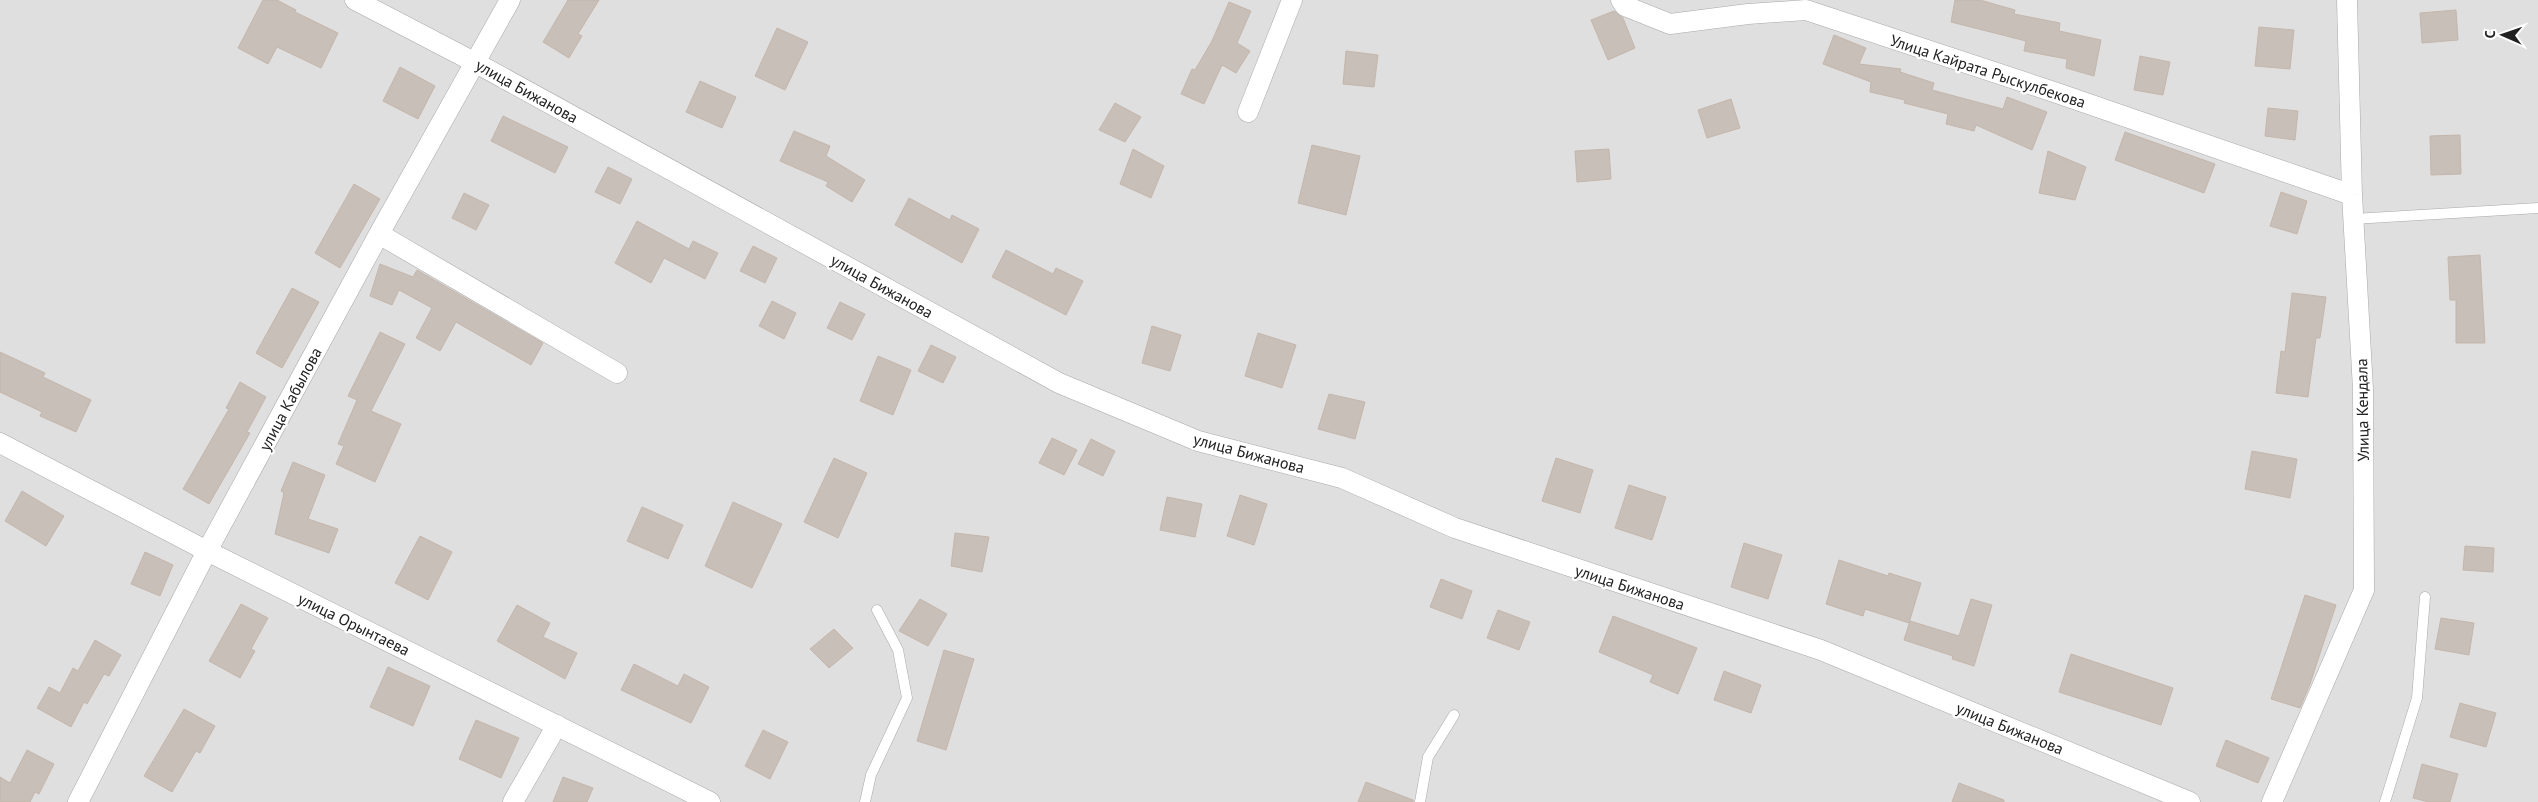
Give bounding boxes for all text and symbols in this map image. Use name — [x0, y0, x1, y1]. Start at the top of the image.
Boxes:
north arrow — [2478, 10, 2528, 60]
street label: Улица Кайрата Рыскулбекова — [1888, 30, 2088, 112]
text: С — [2481, 30, 2499, 39]
street label: улица Бижанова — [472, 55, 582, 127]
street label: улица Бижанова — [827, 250, 937, 322]
street label: улица Кабылова — [254, 344, 326, 454]
street label: Улица Кендала — [2351, 358, 2373, 462]
street label: улица Бижанова — [1191, 429, 1307, 477]
street label: улица Бижанова — [1573, 560, 1687, 614]
street label: улица Орынтаева — [295, 588, 413, 660]
street label: улица Бижанова — [1953, 697, 2067, 759]

